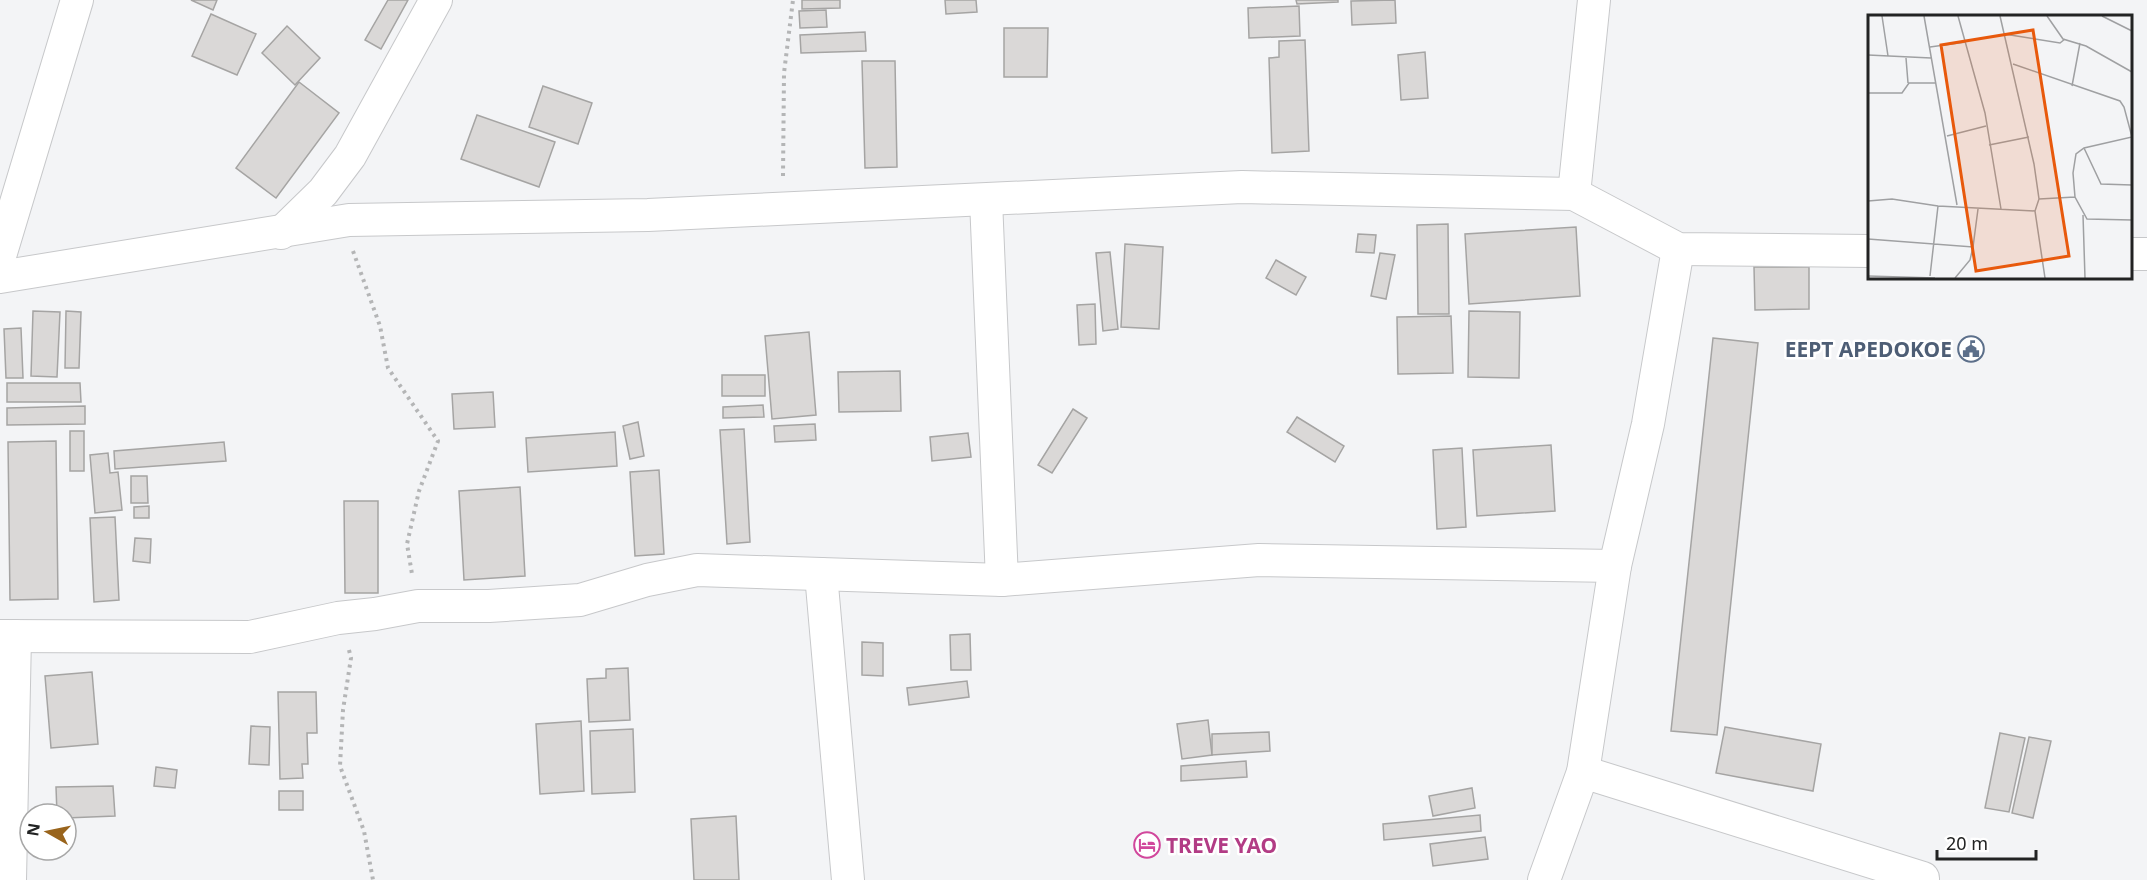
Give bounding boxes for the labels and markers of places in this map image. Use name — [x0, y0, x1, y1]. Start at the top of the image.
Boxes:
public building icon: EEPT APEDOKOE — [1956, 334, 1986, 364]
place label: EEPT APEDOKOE — [1785, 335, 1952, 363]
hotel icon: TREVE YAO — [1132, 830, 1162, 860]
place label: TREVE YAO — [1166, 831, 1277, 859]

